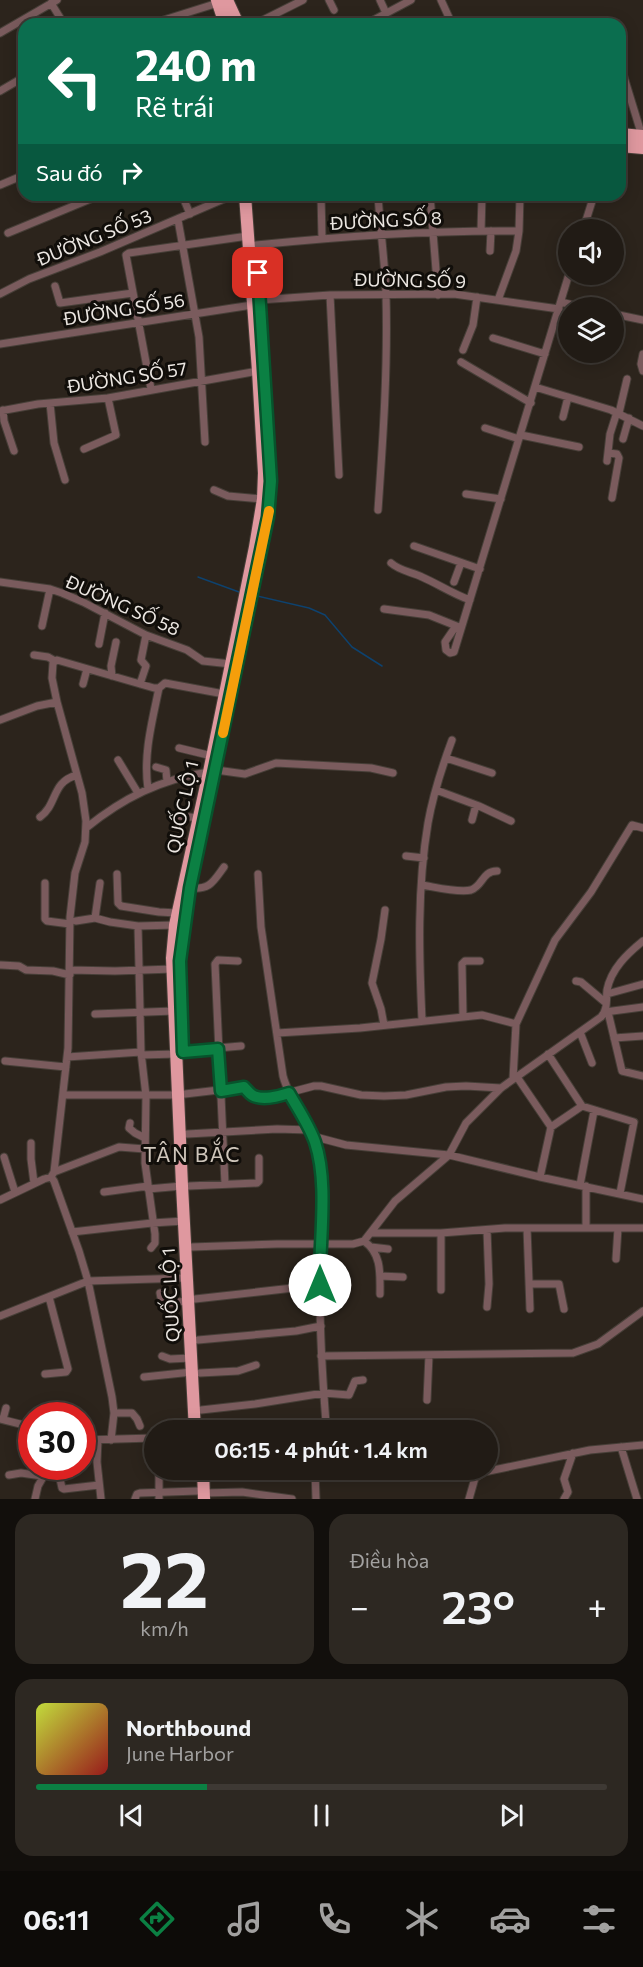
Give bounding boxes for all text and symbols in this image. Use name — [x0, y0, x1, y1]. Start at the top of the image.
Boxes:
text: 240 m — [135, 38, 257, 90]
icon: left — [36, 42, 114, 120]
text: Rẽ trái — [135, 90, 214, 123]
icon: right — [115, 156, 148, 189]
text: Sau đó — [36, 159, 103, 186]
street label: ĐƯỜNG SỐ 53 — [32, 202, 155, 270]
street label: ĐƯỜNG SỐ 8 — [328, 204, 443, 234]
map controls — [558, 219, 624, 363]
button: sound — [558, 219, 624, 285]
pin — [232, 247, 283, 298]
icon: arrive — [241, 256, 274, 289]
street label: ĐƯỜNG SỐ 9 — [353, 266, 466, 292]
street label: ĐƯỜNG SỐ 56 — [61, 287, 186, 330]
button: layers — [558, 297, 624, 363]
street label: ĐƯỜNG SỐ 57 — [64, 355, 188, 397]
street label: ĐƯỜNG SỐ 58 — [62, 568, 184, 640]
street label: QUỐC LỘ 1 — [159, 758, 203, 855]
district label: TÂN BẮC — [143, 1137, 241, 1166]
street label: QUỐC LỘ 1 — [155, 1247, 183, 1343]
position arrow — [288, 1253, 352, 1317]
speed limit sign: 30 — [18, 1402, 96, 1480]
text: 06:15 · 4 phút · 1.4 km — [214, 1436, 428, 1463]
text: 22 — [120, 1529, 209, 1624]
text: Điều hòa — [350, 1548, 429, 1572]
text: 23° — [441, 1578, 515, 1633]
text: − — [350, 1585, 369, 1626]
text: + — [588, 1585, 607, 1626]
text: km/h — [140, 1616, 189, 1640]
text: Northbound — [126, 1714, 251, 1741]
text: June Harbor — [126, 1741, 234, 1765]
icon: previous — [115, 1799, 148, 1832]
icon: pause — [305, 1799, 338, 1832]
icon: next — [495, 1799, 528, 1832]
icon: directions — [136, 1898, 178, 1940]
icon: music — [224, 1898, 266, 1940]
icon: phone — [313, 1898, 355, 1940]
icon: climate — [401, 1898, 443, 1940]
icon: car — [489, 1898, 531, 1940]
icon: filters — [578, 1898, 620, 1940]
text: 06:11 — [23, 1903, 89, 1936]

